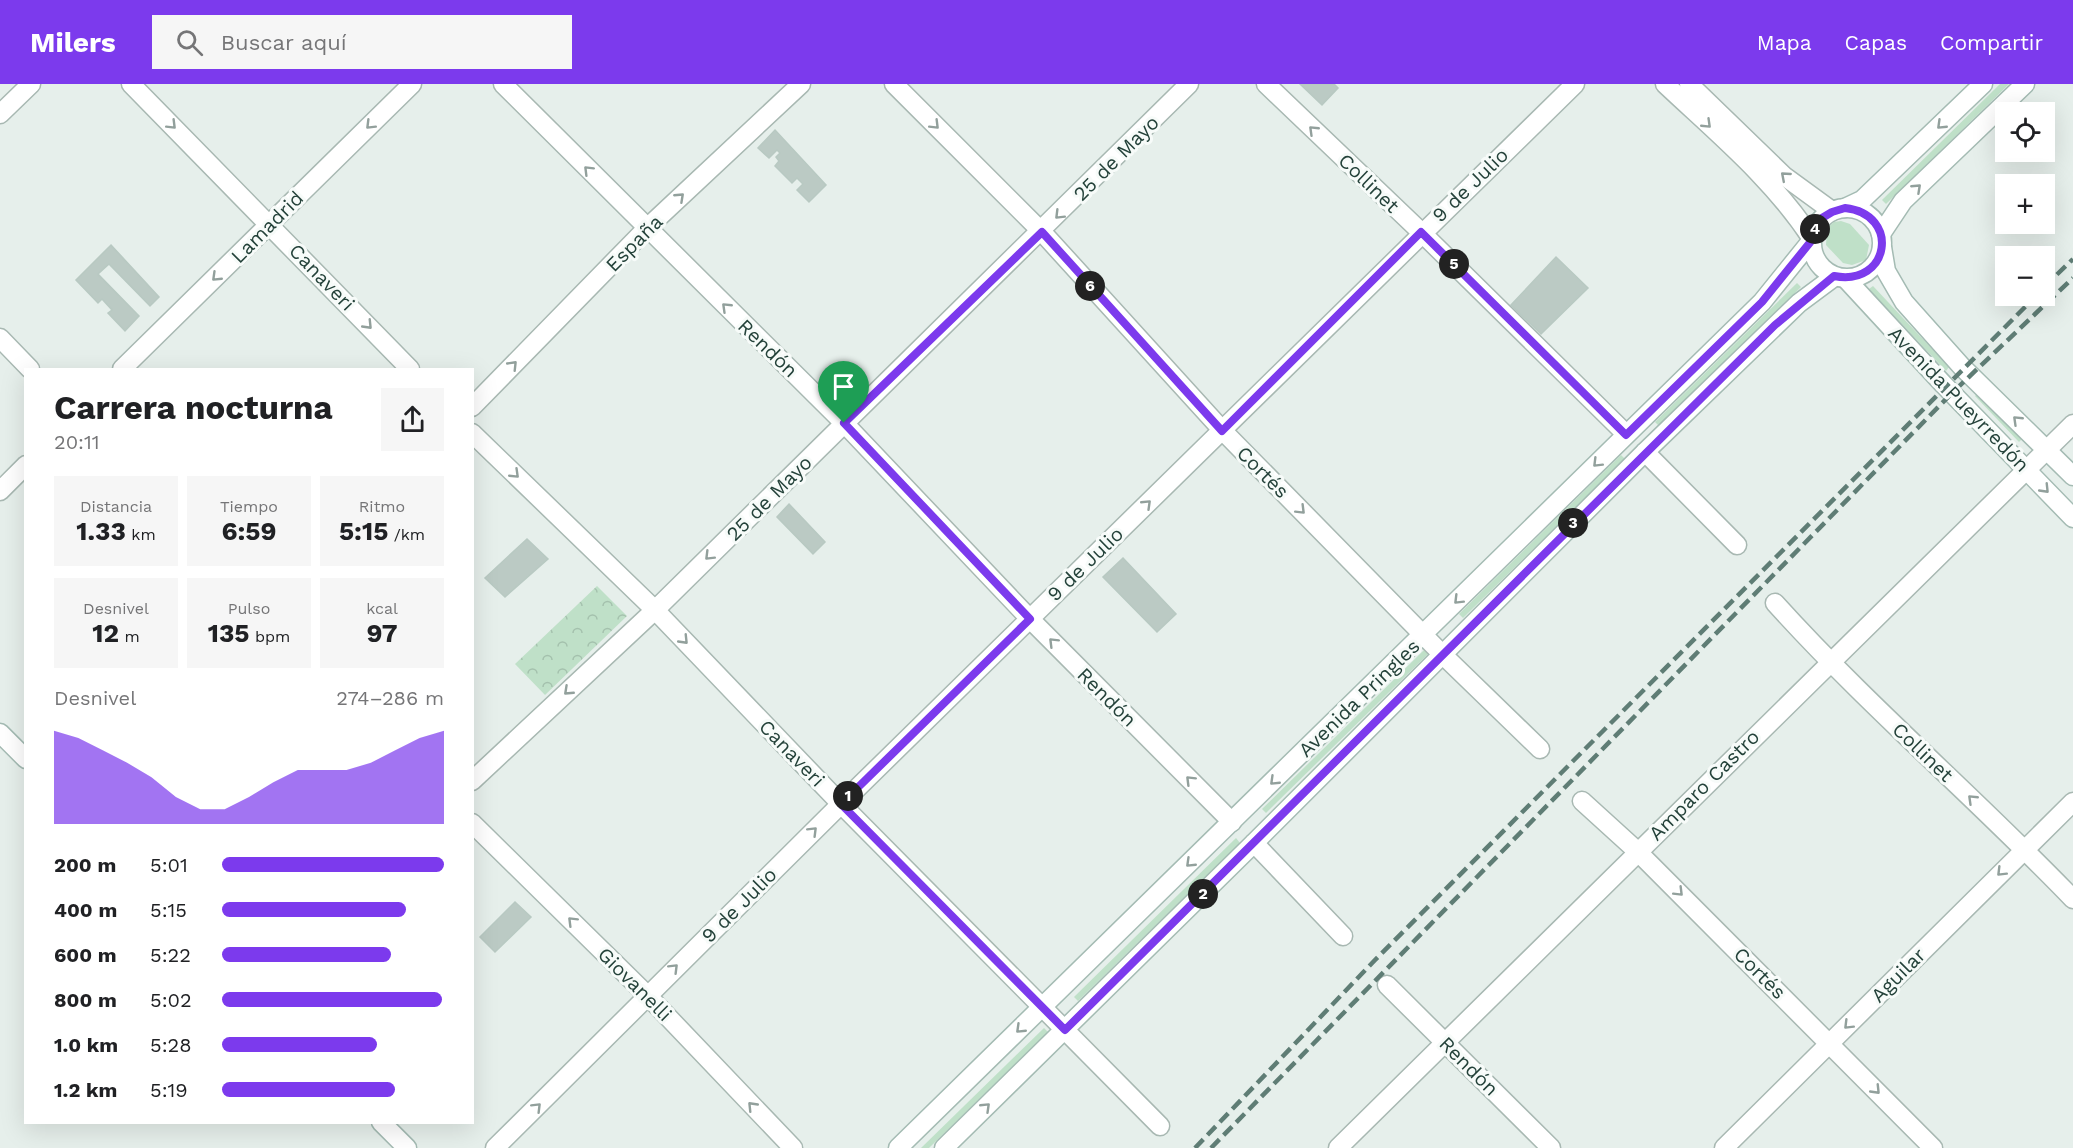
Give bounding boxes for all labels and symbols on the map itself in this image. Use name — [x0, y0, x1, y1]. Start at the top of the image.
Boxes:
street label: 25 de Mayo — [1068, 110, 1164, 206]
one-way arrow — [1700, 117, 1711, 128]
one-way arrow — [165, 118, 176, 129]
one-way arrow — [1938, 118, 1948, 129]
one-way arrow — [366, 119, 377, 129]
one-way arrow — [928, 119, 939, 129]
one-way arrow — [1310, 126, 1321, 137]
street label: 9 de Julio — [1427, 143, 1513, 227]
street label: Collinet — [1334, 148, 1405, 218]
one-way arrow — [584, 166, 594, 177]
one-way arrow — [1781, 172, 1792, 183]
one-way arrow — [1910, 184, 1921, 195]
street label: Lamadrid — [226, 186, 308, 268]
one-way arrow — [673, 193, 684, 204]
one-way arrow — [1056, 207, 1067, 218]
street label: España — [600, 209, 668, 277]
pin: 4 — [1800, 214, 1830, 244]
street label: Canaveri — [284, 239, 360, 315]
pin: 5 — [1439, 249, 1469, 279]
one-way arrow — [213, 269, 224, 280]
pin: 6 — [1075, 271, 1105, 301]
one-way arrow — [723, 304, 734, 315]
street label: Rendón — [733, 314, 803, 382]
one-way arrow — [360, 317, 371, 328]
street label: Avenida Pueyrredón — [1883, 321, 2035, 477]
pin — [818, 361, 869, 423]
one-way arrow — [506, 362, 517, 373]
one-way arrow — [2013, 417, 2024, 428]
street label: Cortés — [1232, 441, 1294, 503]
street label: 25 de Mayo — [721, 450, 817, 546]
one-way arrow — [1593, 456, 1603, 467]
one-way arrow — [507, 466, 518, 477]
one-way arrow — [2037, 481, 2048, 492]
one-way arrow — [1141, 500, 1151, 511]
one-way arrow — [1293, 503, 1304, 514]
pin: 3 — [1558, 508, 1588, 538]
street label: 9 de Julio — [1042, 522, 1128, 606]
one-way arrow — [706, 549, 716, 560]
one-way arrow — [1455, 593, 1465, 604]
one-way arrow — [676, 632, 687, 643]
street label: Avenida Pringles — [1293, 634, 1425, 762]
one-way arrow — [1049, 639, 1060, 649]
street label: Rendón — [1072, 662, 1142, 732]
one-way arrow — [565, 684, 575, 695]
street label: Canaveri — [754, 715, 830, 791]
street label: Collinet — [1888, 717, 1959, 787]
street label: Amparo Castro — [1644, 725, 1764, 845]
one-way arrow — [1270, 773, 1281, 784]
one-way arrow — [1187, 777, 1198, 788]
pin: 1 — [833, 781, 863, 811]
one-way arrow — [1968, 795, 1978, 806]
one-way arrow — [805, 828, 816, 839]
one-way arrow — [1186, 855, 1197, 866]
street label: 9 de Julio — [696, 862, 782, 948]
one-way arrow — [1998, 865, 2009, 876]
pin: 2 — [1188, 879, 1218, 909]
one-way arrow — [1671, 885, 1682, 896]
one-way arrow — [568, 918, 579, 929]
street label: Giovanelli — [593, 942, 677, 1026]
street label: Cortés — [1729, 942, 1791, 1004]
street label: Aguilar — [1866, 943, 1930, 1007]
one-way arrow — [667, 965, 678, 976]
one-way arrow — [1845, 1017, 1856, 1028]
one-way arrow — [1017, 1021, 1028, 1032]
street label: Rendón — [1434, 1031, 1504, 1101]
one-way arrow — [1869, 1083, 1880, 1093]
one-way arrow — [748, 1102, 759, 1112]
one-way arrow — [529, 1103, 540, 1114]
one-way arrow — [980, 1103, 990, 1114]

